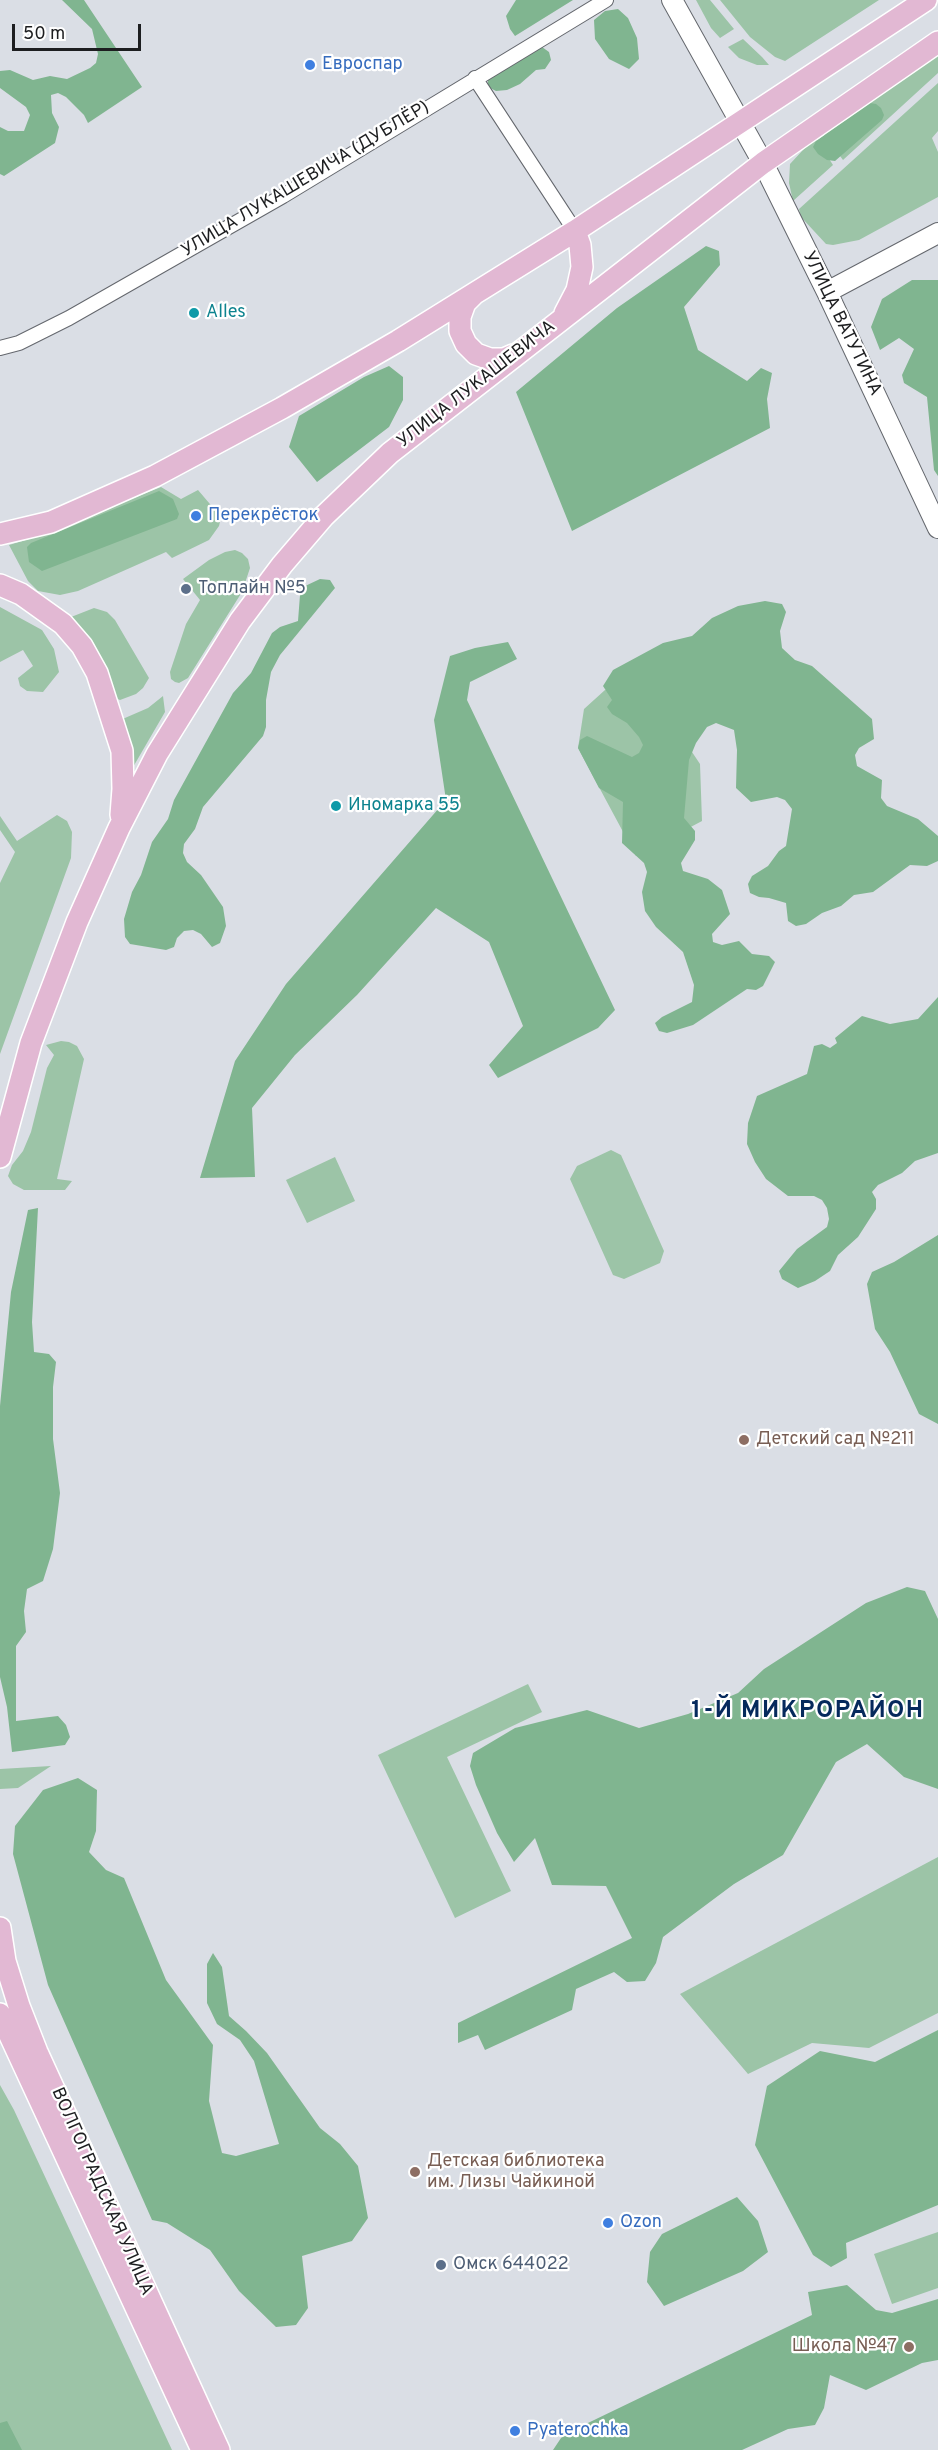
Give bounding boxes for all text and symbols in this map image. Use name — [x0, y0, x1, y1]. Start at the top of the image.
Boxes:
scale bar — [15, 12, 144, 50]
text: 50 m — [23, 23, 65, 46]
place label: Евроспар — [322, 54, 403, 76]
marker: Евроспар — [303, 58, 317, 72]
street label: УЛИЦА ЛУКАШЕВИЧА (ДУБЛЁР) — [178, 97, 434, 263]
street label: УЛИЦА ВАТУТИНА — [797, 248, 885, 400]
place label: Alles — [206, 302, 246, 324]
marker: Alles — [187, 306, 201, 320]
street label: УЛИЦА ЛУКАШЕВИЧА — [394, 317, 560, 453]
place label: Перекрёсток — [208, 505, 319, 527]
marker: Перекрёсток — [189, 509, 203, 523]
place label: Топлайн №5 — [198, 578, 306, 600]
marker: Топлайн №5 — [179, 582, 193, 596]
place label: Иномарка 55 — [348, 795, 460, 817]
marker: Иномарка 55 — [329, 799, 343, 813]
place label: Детский сад №211 — [756, 1429, 915, 1451]
marker: Детский сад №211 — [737, 1433, 751, 1447]
district label: 1-Й МИКРОРАЙОН — [691, 1698, 925, 1726]
street label: ВОЛГОГРАДСКАЯ УЛИЦА — [45, 2085, 157, 2299]
place label: Детская библиотека им. Лизы Чайкиной — [427, 2151, 604, 2194]
marker: Детская библиотека им. Лизы Чайкиной — [408, 2165, 422, 2179]
place label: Ozon — [620, 2212, 662, 2234]
marker: Ozon — [601, 2216, 615, 2230]
place label: Омск 644022 — [453, 2254, 569, 2276]
marker: Омск 644022 — [434, 2258, 448, 2272]
place label: Школа №47 — [792, 2336, 897, 2358]
marker: Школа №47 — [902, 2340, 916, 2354]
place label: Pyaterochka — [527, 2420, 628, 2442]
marker: Pyaterochka — [508, 2424, 522, 2438]

